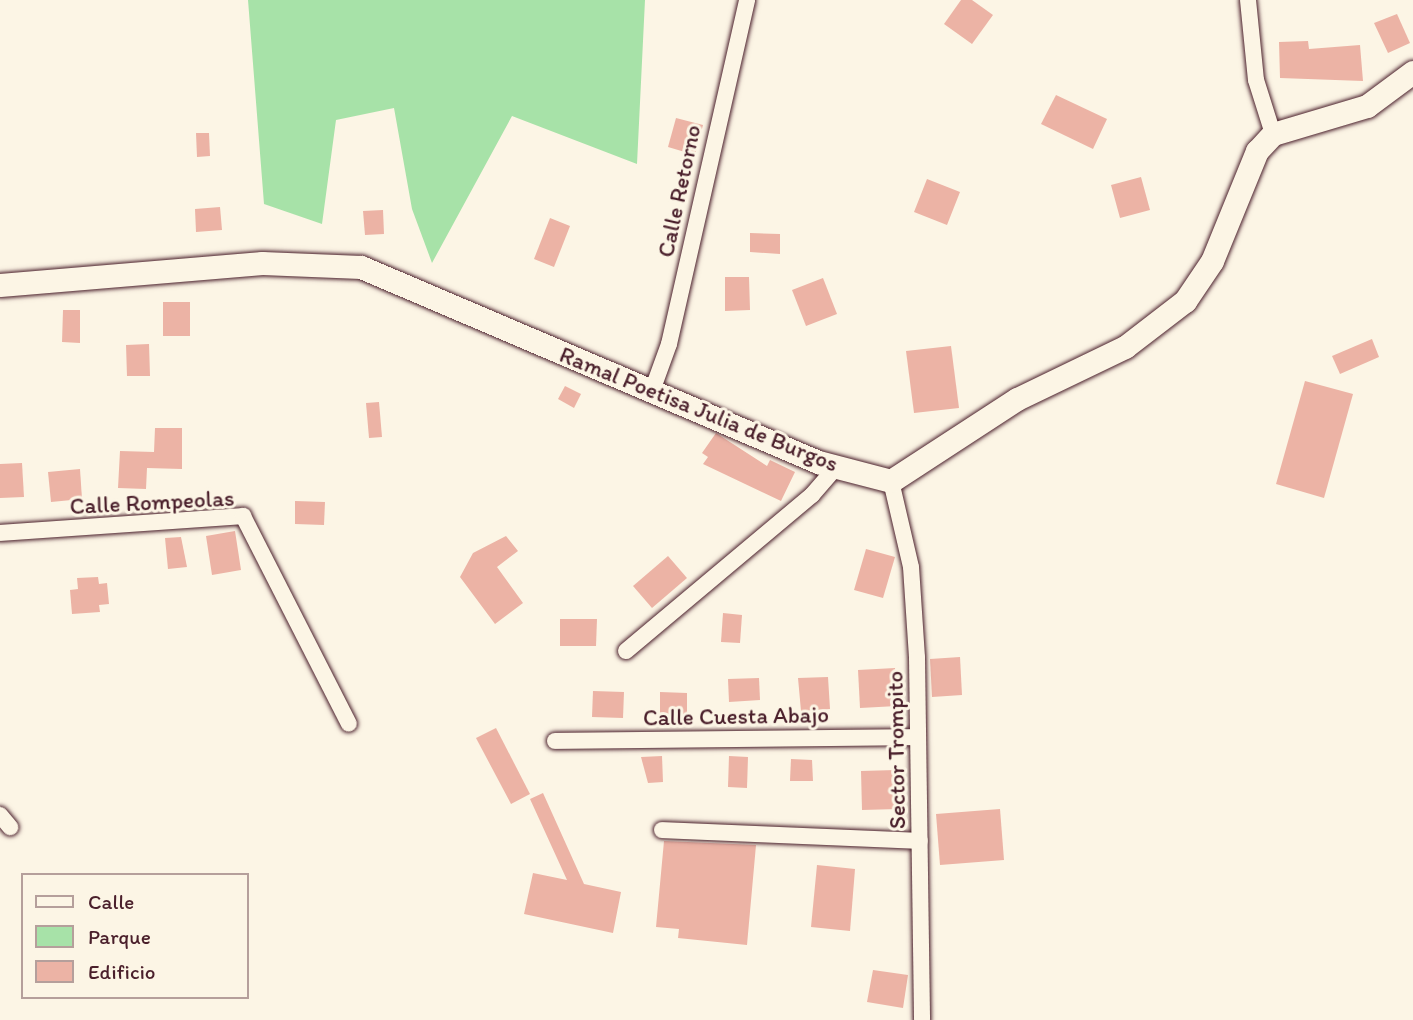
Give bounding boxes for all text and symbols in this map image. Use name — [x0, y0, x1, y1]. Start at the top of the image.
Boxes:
street label: Calle Retorno — [652, 122, 706, 260]
street label: Ramal Poetisa Julia de Burgos — [556, 340, 842, 478]
street label: Calle Rompeolas — [70, 484, 234, 520]
street label: Sector Trompito — [881, 671, 911, 829]
street label: Calle Cuesta Abajo — [643, 701, 829, 731]
legend — [21, 873, 248, 999]
text: Calle — [88, 889, 134, 914]
text: Parque — [88, 924, 151, 949]
text: Edificio — [88, 959, 156, 984]

